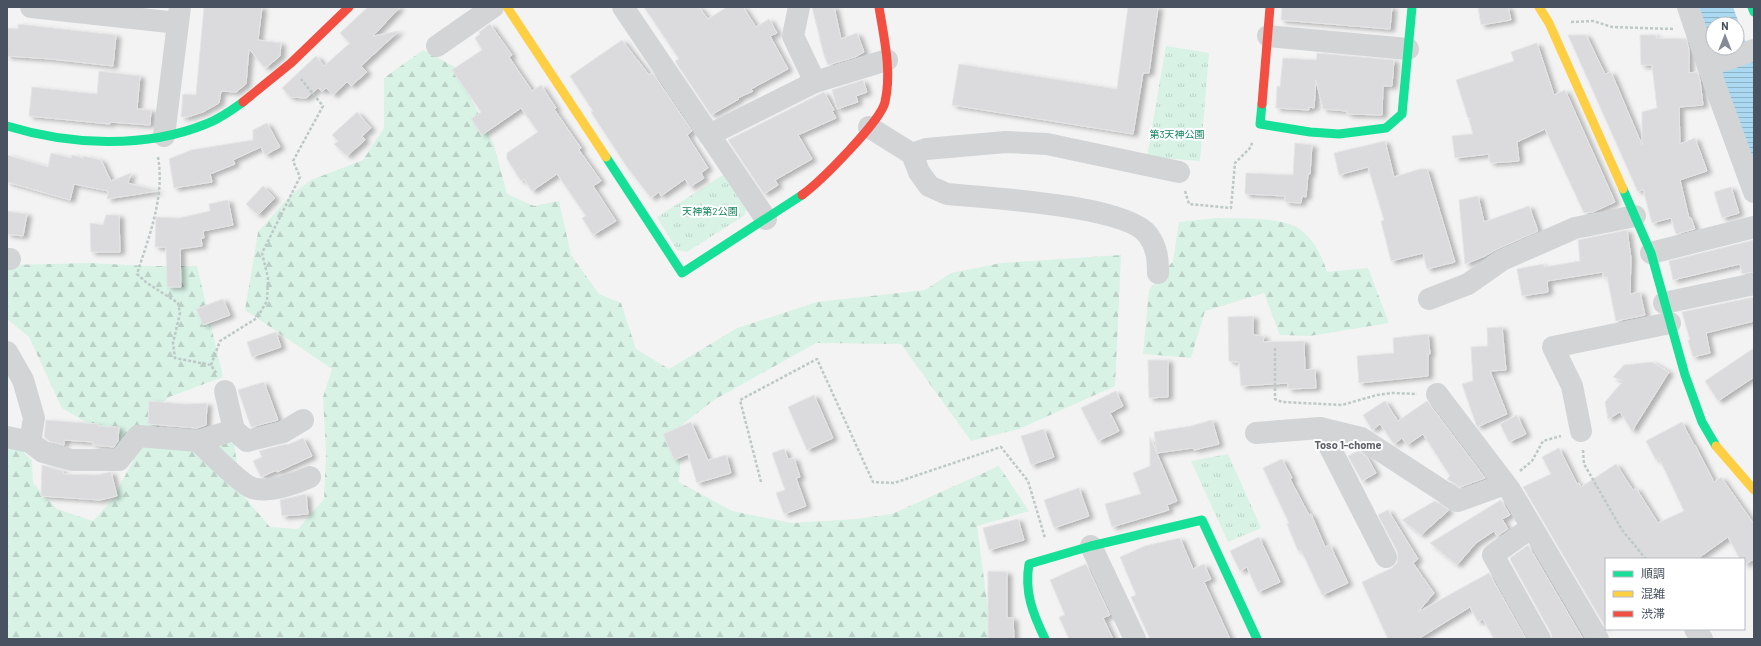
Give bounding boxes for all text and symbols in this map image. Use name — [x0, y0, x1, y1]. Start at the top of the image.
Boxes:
north arrow — [1705, 16, 1745, 56]
text: N — [1721, 19, 1729, 32]
park label: 第3天神公園 — [1149, 128, 1205, 140]
park label: 天神第2公園 — [682, 205, 738, 217]
district label: Toso 1-chome — [1314, 438, 1382, 451]
legend — [1605, 558, 1745, 630]
text: 順調 — [1641, 566, 1665, 580]
text: 混雑 — [1641, 586, 1665, 600]
text: 渋滞 — [1641, 606, 1665, 620]

